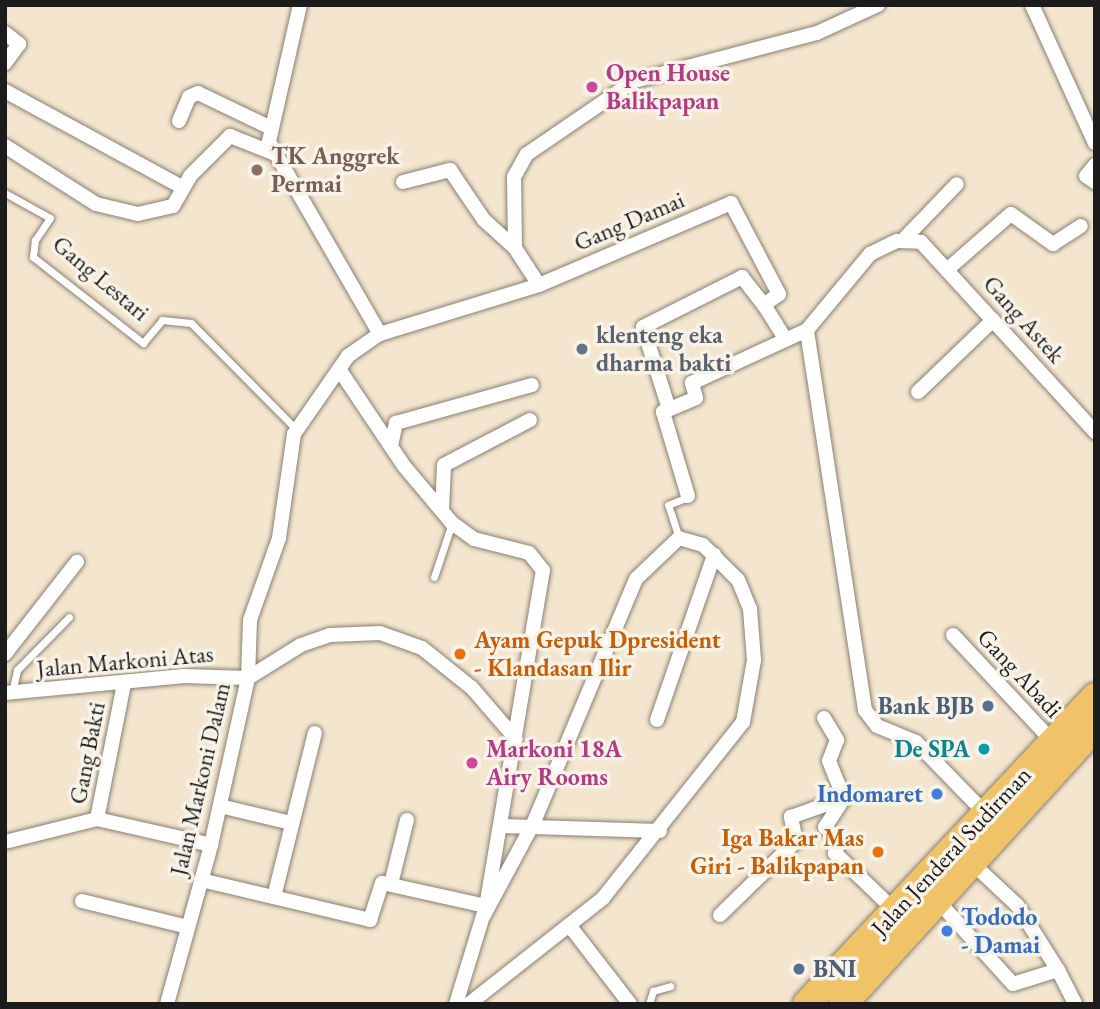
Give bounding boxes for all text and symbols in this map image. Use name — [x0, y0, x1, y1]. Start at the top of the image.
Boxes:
place label: Open House Balikpapan — [606, 59, 730, 115]
marker: Open House Balikpapan — [584, 79, 600, 95]
place label: TK Anggrek Permai — [271, 142, 399, 198]
marker: TK Anggrek Permai — [249, 162, 265, 178]
street label: Gang Damai — [570, 185, 688, 257]
street label: Gang Lestari — [47, 229, 155, 327]
street label: Gang Astek — [977, 269, 1071, 369]
place label: klenteng eka dharma bakti — [596, 321, 731, 377]
marker: klenteng eka dharma bakti — [574, 341, 590, 357]
street label: Gang Abadi — [972, 623, 1068, 723]
place label: Ayam Gepuk Dpresident - Klandasan Ilir — [474, 626, 721, 682]
street label: Jalan Markoni Atas — [35, 639, 215, 683]
marker: Ayam Gepuk Dpresident - Klandasan Ilir — [452, 646, 468, 662]
street label: Jalan Markoni Dalam — [164, 680, 236, 878]
place label: Bank BJB — [878, 692, 974, 720]
marker: Bank BJB — [980, 698, 996, 714]
street label: Gang Bakti — [63, 700, 111, 806]
place label: Markoni 18A Airy Rooms — [486, 735, 622, 791]
place label: De SPA — [894, 735, 970, 763]
marker: De SPA — [976, 741, 992, 757]
marker: Markoni 18A Airy Rooms — [464, 755, 480, 771]
street label: Jalan Jenderal Sudirman — [865, 760, 1037, 942]
place label: Indomaret — [817, 780, 923, 808]
marker: Indomaret — [929, 786, 945, 802]
place label: Iga Bakar Mas Giri - Balikpapan — [690, 824, 864, 880]
marker: Iga Bakar Mas Giri - Balikpapan — [870, 844, 886, 860]
place label: Tododo - Damai — [961, 903, 1040, 959]
marker: Tododo - Damai — [939, 923, 955, 939]
place label: BNI — [813, 955, 856, 983]
marker: BNI — [791, 961, 807, 977]

